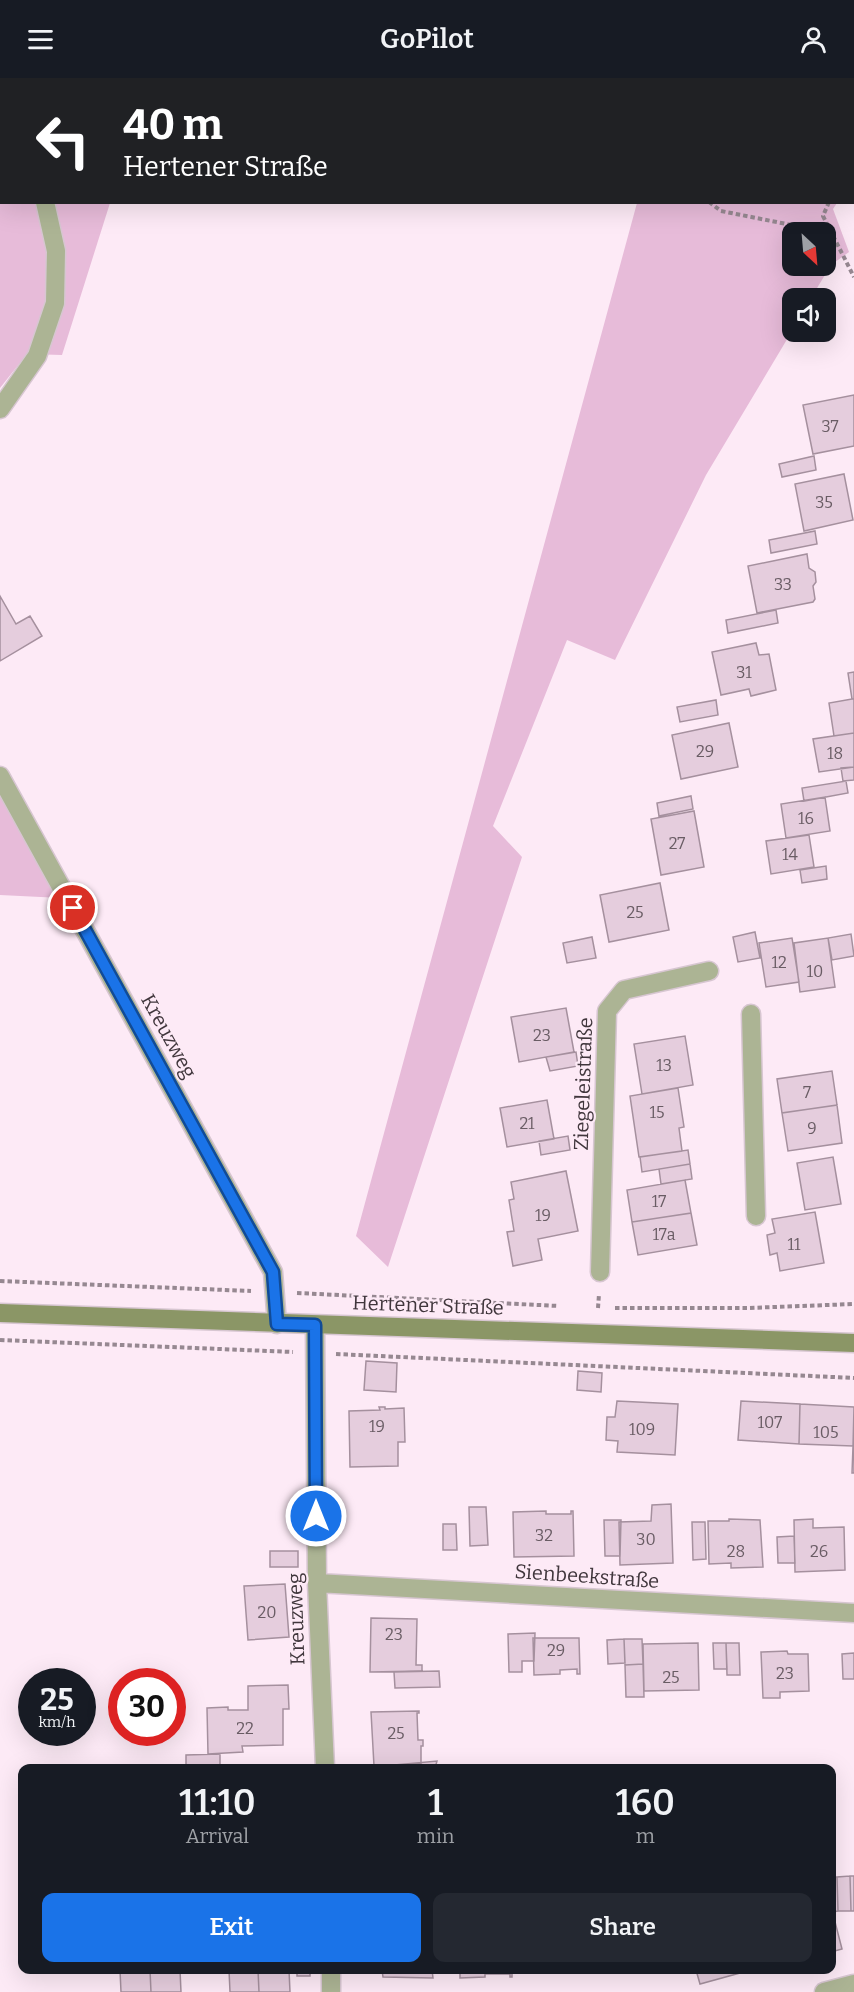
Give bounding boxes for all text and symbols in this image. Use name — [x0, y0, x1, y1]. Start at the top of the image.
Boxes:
icon: menu — [24, 23, 57, 56]
text: GoPilot — [380, 23, 474, 55]
icon: person — [797, 23, 830, 56]
text: 40 m — [123, 100, 223, 150]
icon: left — [24, 102, 102, 180]
text: Hertener Straße — [123, 151, 328, 183]
north arrow — [782, 222, 836, 276]
map controls — [782, 222, 836, 342]
button: sound — [782, 288, 836, 342]
house number: 37 — [821, 417, 839, 436]
house number: 35 — [815, 493, 833, 512]
house number: 33 — [774, 575, 792, 594]
house number: 31 — [736, 663, 752, 682]
house number: 29 — [696, 742, 714, 761]
house number: 18 — [827, 744, 843, 763]
house number: 16 — [798, 809, 814, 828]
house number: 27 — [669, 834, 685, 853]
house number: 14 — [782, 845, 799, 864]
pin — [47, 882, 98, 933]
icon: arrive — [56, 891, 89, 924]
house number: 25 — [626, 903, 644, 922]
house number: 12 — [771, 953, 787, 972]
house number: 10 — [807, 962, 823, 981]
street label: Kreuzweg — [136, 990, 202, 1082]
street label: Ziegeleistraße — [569, 1017, 597, 1151]
house number: 23 — [533, 1026, 551, 1045]
house number: 13 — [656, 1056, 672, 1075]
house number: 7 — [803, 1083, 811, 1102]
house number: 15 — [649, 1103, 665, 1122]
house number: 21 — [519, 1114, 535, 1133]
house number: 9 — [807, 1119, 817, 1138]
house number: 17 — [652, 1192, 666, 1211]
house number: 19 — [535, 1206, 551, 1225]
house number: 17a — [652, 1225, 676, 1244]
house number: 11 — [788, 1235, 801, 1254]
street label: Hertener Straße — [352, 1290, 504, 1320]
house number: 107 — [758, 1413, 782, 1432]
house number: 19 — [369, 1417, 385, 1436]
house number: 109 — [629, 1420, 655, 1439]
house number: 105 — [813, 1423, 839, 1442]
position arrow — [284, 1484, 348, 1548]
house number: 32 — [535, 1526, 553, 1545]
house number: 30 — [636, 1530, 656, 1549]
house number: 28 — [727, 1542, 745, 1561]
house number: 26 — [810, 1542, 828, 1561]
street label: Sienbeekstraße — [514, 1559, 660, 1593]
street label: Kreuzweg — [282, 1572, 310, 1666]
house number: 20 — [258, 1603, 276, 1622]
house number: 23 — [385, 1625, 403, 1644]
house number: 29 — [547, 1641, 565, 1660]
house number: 23 — [776, 1664, 794, 1683]
speed limit sign: 30 — [108, 1668, 186, 1746]
house number: 25 — [662, 1668, 680, 1687]
text: 25 — [40, 1682, 74, 1718]
text: km/h — [38, 1713, 76, 1731]
house number: 22 — [236, 1719, 254, 1738]
house number: 25 — [387, 1724, 405, 1743]
text: 11:10 — [179, 1781, 256, 1825]
text: 1 — [428, 1781, 443, 1825]
text: 160 — [616, 1781, 675, 1825]
text: Arrival — [186, 1824, 249, 1848]
text: min — [417, 1824, 455, 1848]
text: m — [636, 1824, 655, 1848]
button: Exit — [42, 1893, 421, 1962]
button: Share — [433, 1893, 812, 1962]

